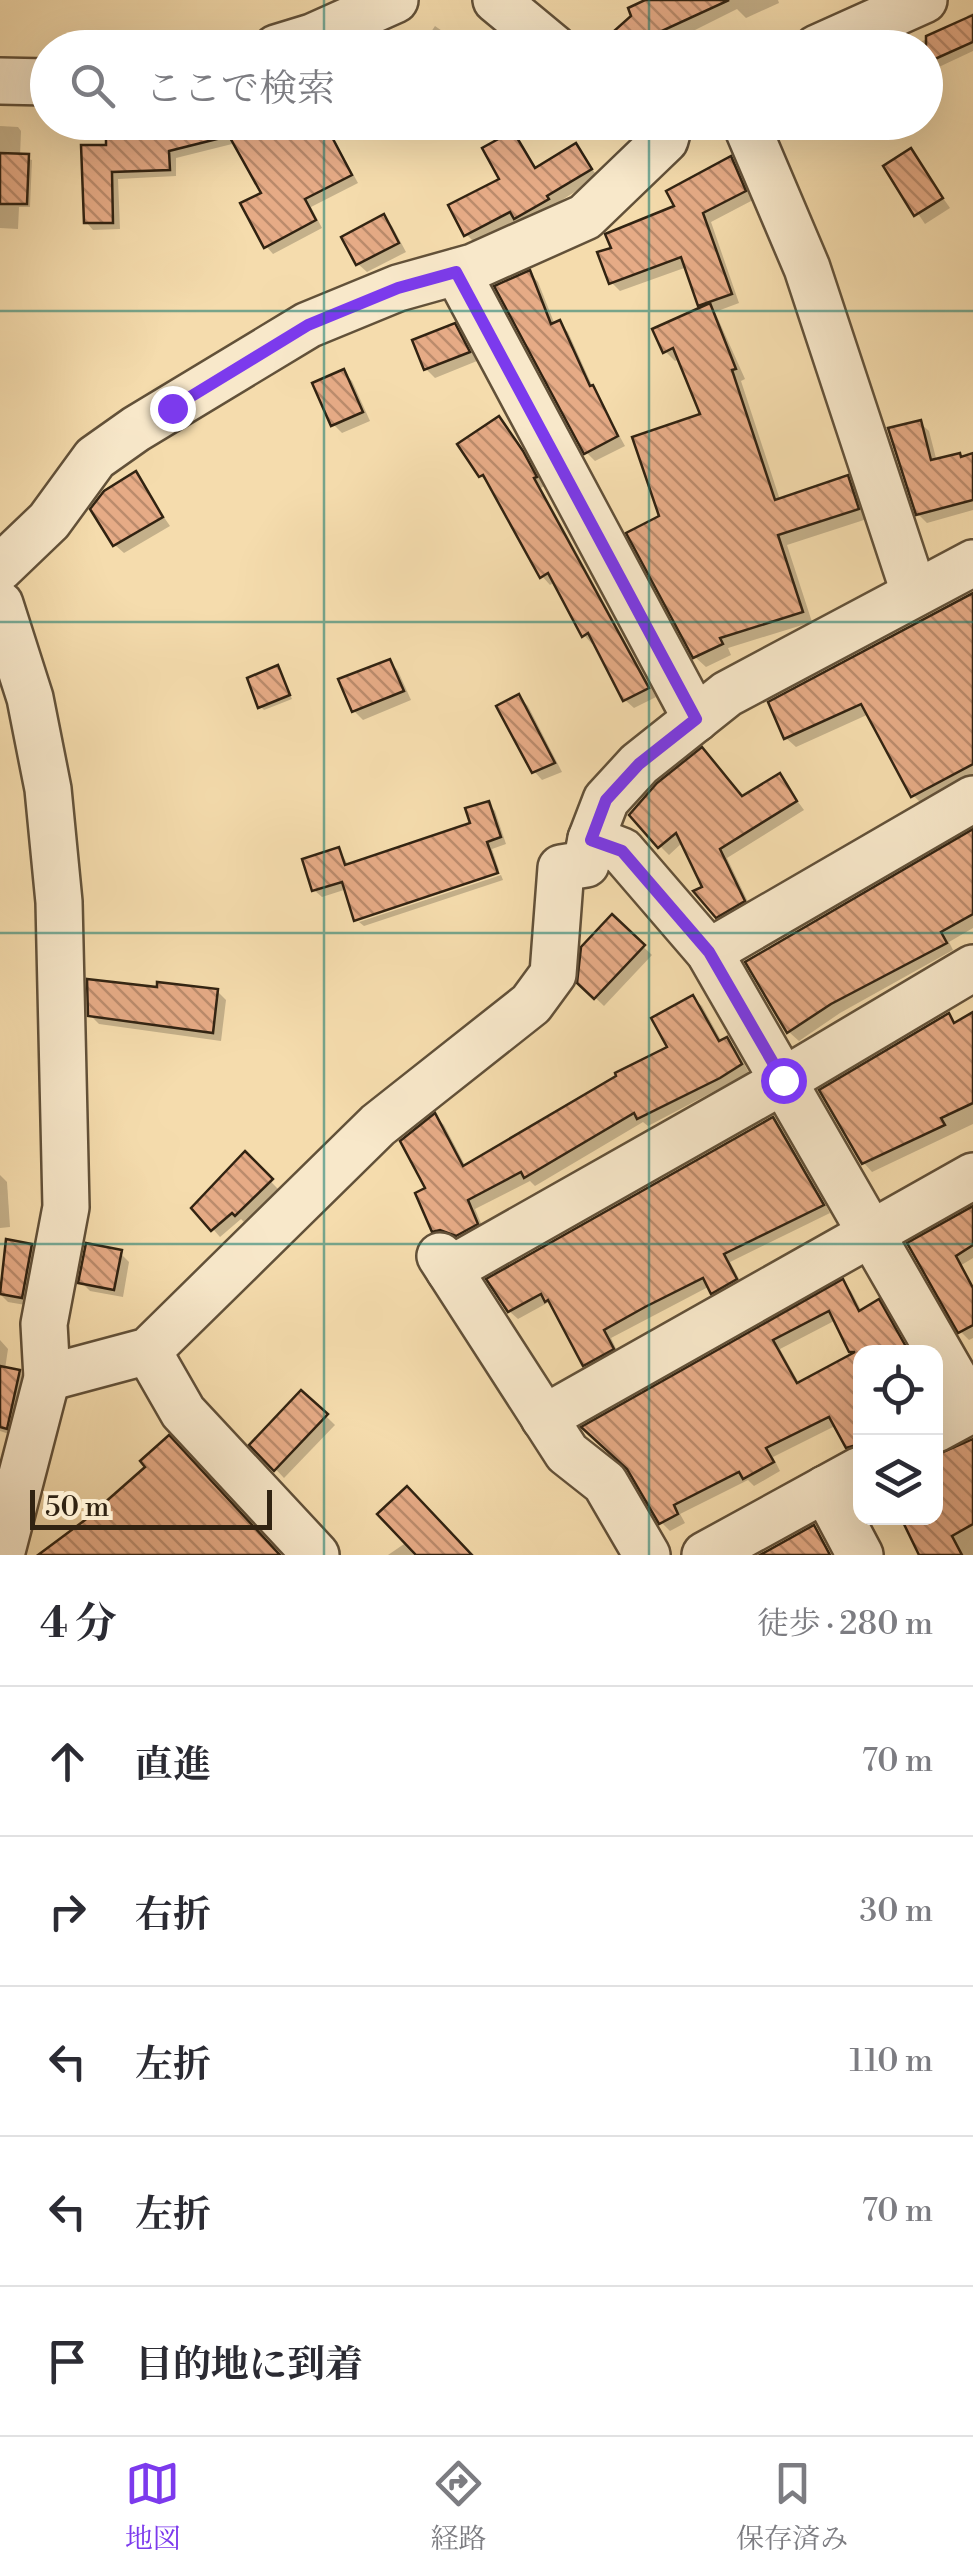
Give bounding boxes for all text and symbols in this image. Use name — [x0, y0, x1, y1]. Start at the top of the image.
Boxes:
search box — [30, 30, 943, 140]
icon: search — [65, 58, 120, 113]
text: ここで検索 — [145, 66, 335, 113]
route end — [150, 386, 196, 432]
route start — [761, 1058, 807, 1104]
map controls — [853, 1345, 943, 1525]
button: locate — [853, 1345, 943, 1435]
button: layers — [853, 1435, 943, 1525]
scale bar — [30, 1485, 272, 1530]
text: 50 m — [45, 1490, 109, 1525]
text: 4 分 — [40, 1598, 117, 1651]
text: 徒歩 · 280 m — [757, 1604, 933, 1644]
icon: ahead — [40, 1734, 95, 1789]
text: 70 m — [862, 1741, 933, 1781]
text: 直進 — [135, 1742, 211, 1789]
icon: right — [40, 1884, 95, 1939]
text: 30 m — [859, 1891, 933, 1931]
text: 右折 — [135, 1892, 211, 1939]
icon: left — [40, 2034, 95, 2089]
text: 110 m — [850, 2041, 933, 2081]
text: 左折 — [135, 2042, 211, 2089]
icon: left — [40, 2184, 95, 2239]
text: 70 m — [862, 2191, 933, 2231]
text: 左折 — [135, 2192, 211, 2239]
icon: arrive — [40, 2334, 95, 2389]
text: 目的地に到着 — [135, 2342, 363, 2389]
tab: 地図 — [125, 2456, 181, 2557]
tab: 経路 — [430, 2456, 486, 2557]
tab: 保存済み — [736, 2456, 848, 2557]

